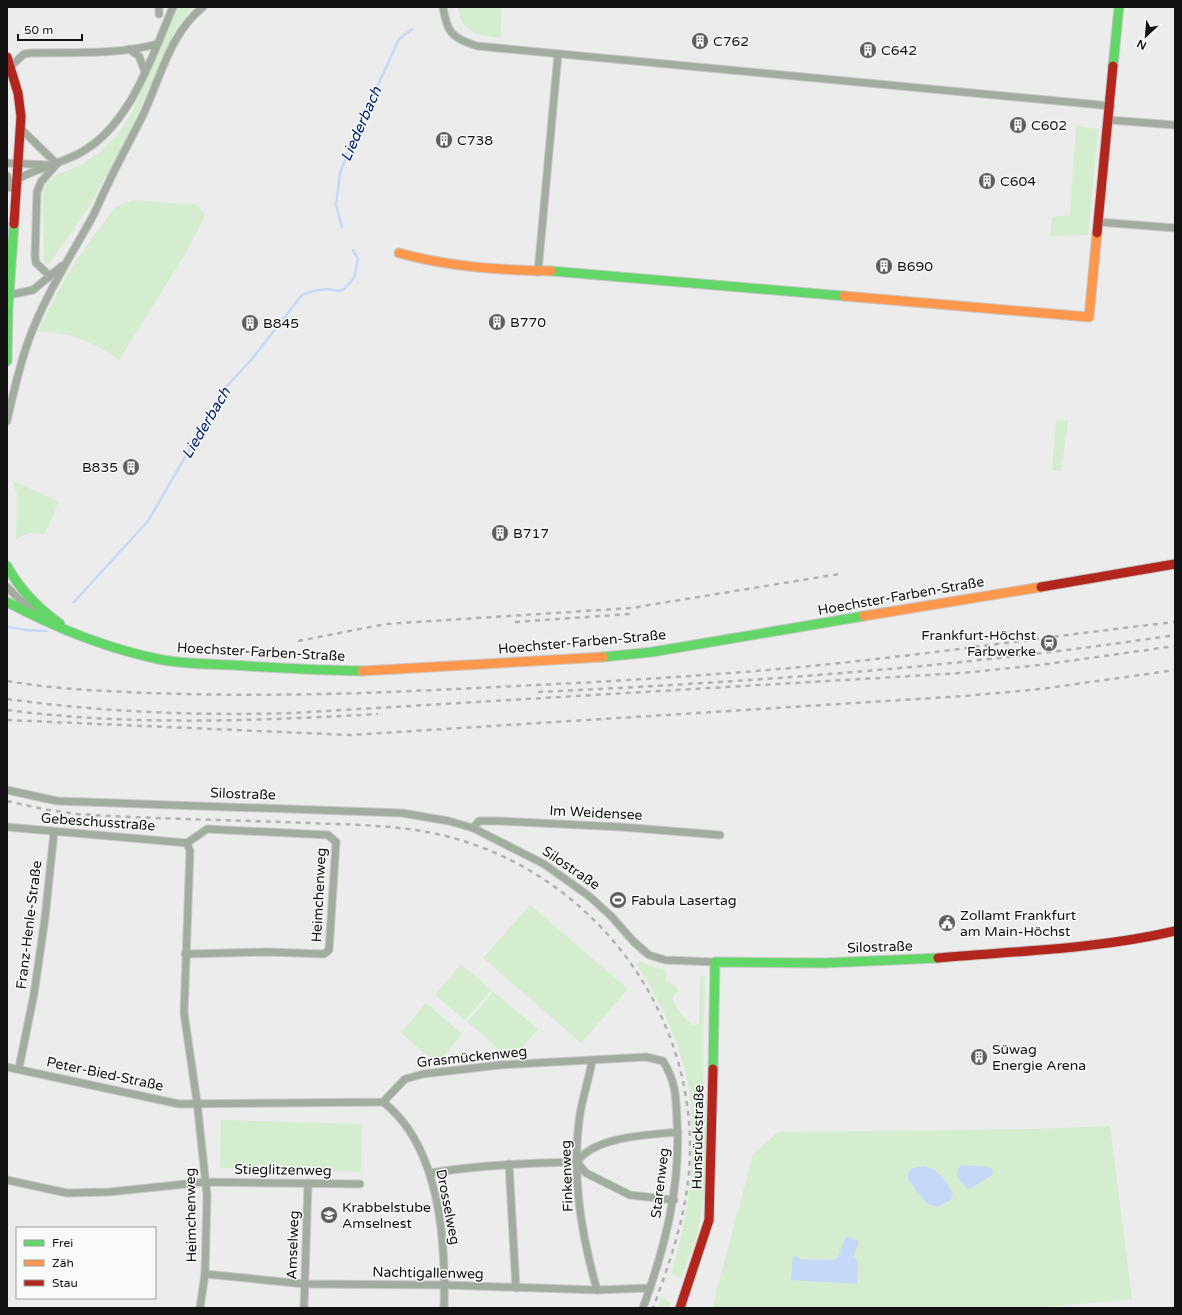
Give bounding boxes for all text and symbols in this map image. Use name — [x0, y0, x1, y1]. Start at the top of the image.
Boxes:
scale bar — [18, 16, 82, 42]
north arrow — [1126, 16, 1166, 56]
text: 50 m — [24, 23, 53, 37]
building icon: C762 — [690, 31, 710, 51]
place label: C762 — [713, 33, 749, 50]
text: N — [1135, 37, 1149, 52]
building icon: C642 — [858, 40, 878, 60]
place label: C642 — [881, 42, 917, 59]
water label: Liederbach — [337, 83, 386, 164]
building icon: C602 — [1008, 115, 1028, 135]
place label: C602 — [1031, 117, 1067, 134]
building icon: C738 — [434, 130, 454, 150]
place label: C738 — [457, 132, 493, 149]
building icon: C604 — [977, 171, 997, 191]
place label: C604 — [1000, 173, 1036, 190]
building icon: B690 — [874, 256, 894, 276]
place label: B690 — [897, 258, 933, 275]
building icon: B770 — [487, 312, 507, 332]
building icon: B845 — [240, 313, 260, 333]
place label: B770 — [510, 314, 546, 331]
place label: B845 — [263, 315, 299, 332]
water label: Liederbach — [178, 384, 235, 462]
building icon: B835 — [121, 457, 141, 477]
place label: B835 — [82, 459, 118, 476]
building icon: B717 — [490, 523, 510, 543]
place label: B717 — [513, 525, 549, 542]
street label: Hoechster-Farben-Straße — [817, 573, 985, 619]
street label: Hoechster-Farben-Straße — [497, 626, 667, 658]
place label: Frankfurt-Höchst Farbwerke — [921, 627, 1037, 660]
station icon: Frankfurt-Höchst Farbwerke — [1039, 633, 1059, 653]
street label: Hoechster-Farben-Straße — [176, 639, 346, 665]
street label: Silostraße — [210, 784, 276, 804]
street label: Im Weidensee — [549, 802, 643, 824]
street label: Gebeschusstraße — [40, 810, 156, 834]
street label: Silostraße — [539, 843, 603, 893]
street label: Heimchenweg — [308, 847, 330, 943]
street label: Franz-Henle-Straße — [13, 860, 45, 990]
sports icon: Fabula Lasertag — [608, 890, 628, 910]
place label: Fabula Lasertag — [631, 892, 737, 909]
place label: Zollamt Frankfurt am Main-Höchst — [960, 907, 1077, 940]
public building icon: Zollamt Frankfurt am Main-Höchst — [937, 913, 957, 933]
street label: Silostraße — [847, 937, 913, 957]
place label: Süwag Energie Arena — [992, 1041, 1086, 1074]
street label: Grasmückenweg — [416, 1043, 528, 1071]
building icon: Süwag Energie Arena — [969, 1047, 989, 1067]
street label: Peter-Bied-Straße — [45, 1053, 165, 1095]
street label: Hunsrückstraße — [689, 1084, 707, 1190]
street label: Finkenweg — [557, 1140, 577, 1212]
street label: Starenweg — [647, 1147, 673, 1219]
street label: Stieglitzenweg — [234, 1161, 332, 1179]
street label: Heimchenweg — [182, 1168, 200, 1262]
street label: Drosselweg — [432, 1168, 464, 1246]
place label: Krabbelstube Amselnest — [342, 1199, 431, 1232]
school or university icon: Krabbelstube Amselnest — [319, 1205, 339, 1225]
street label: Amselweg — [283, 1210, 303, 1280]
legend — [16, 1227, 156, 1299]
text: Frei — [52, 1236, 73, 1250]
text: Zäh — [52, 1256, 74, 1270]
street label: Nachtigallenweg — [372, 1264, 484, 1282]
text: Stau — [52, 1276, 78, 1290]

